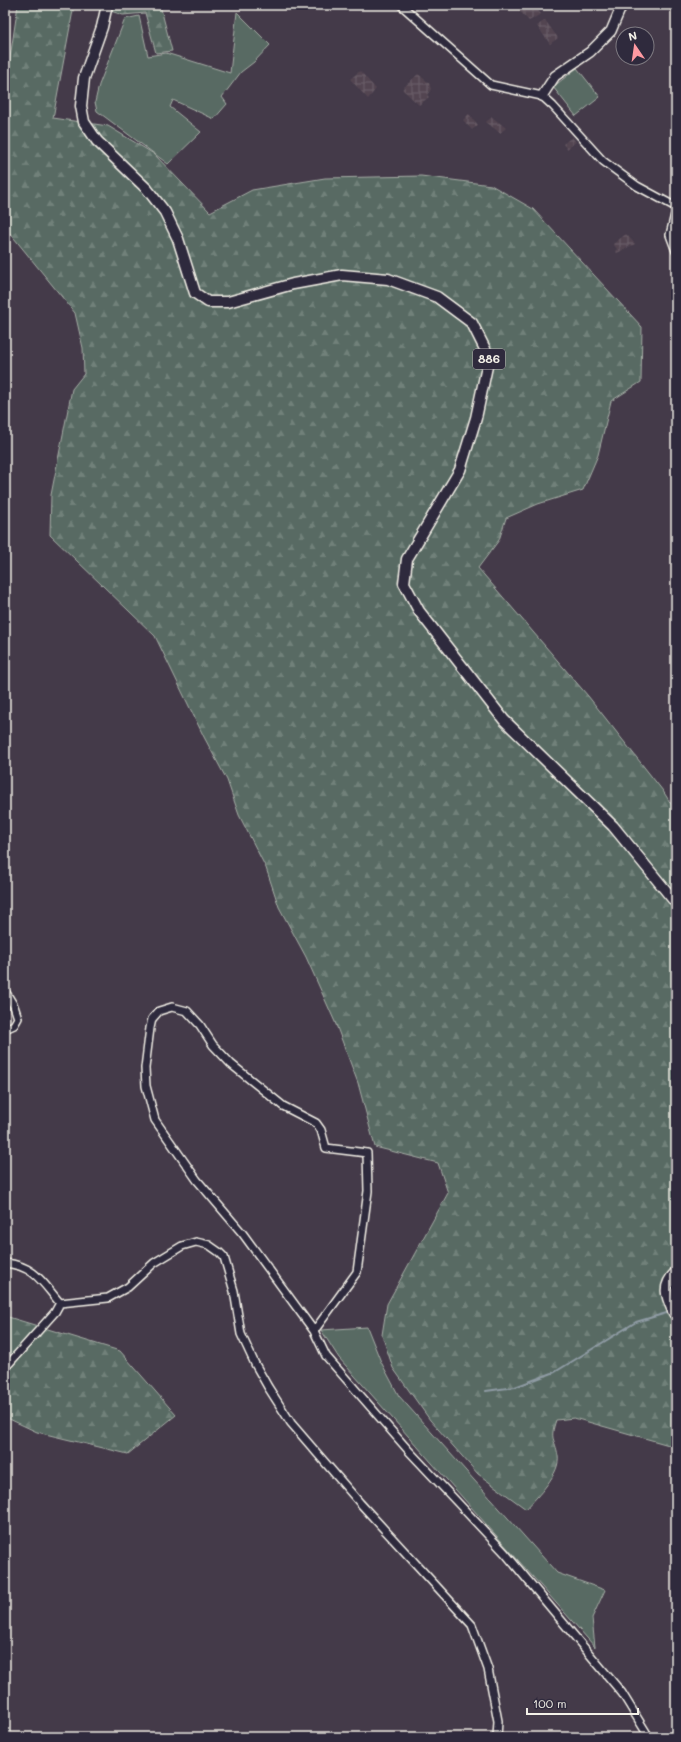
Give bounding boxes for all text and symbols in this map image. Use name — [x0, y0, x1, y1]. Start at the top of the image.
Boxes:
north arrow — [615, 26, 655, 66]
text: N — [627, 28, 638, 44]
road number: 886 — [473, 349, 505, 369]
scale bar — [527, 1690, 638, 1716]
text: 100 m — [533, 1695, 567, 1711]

